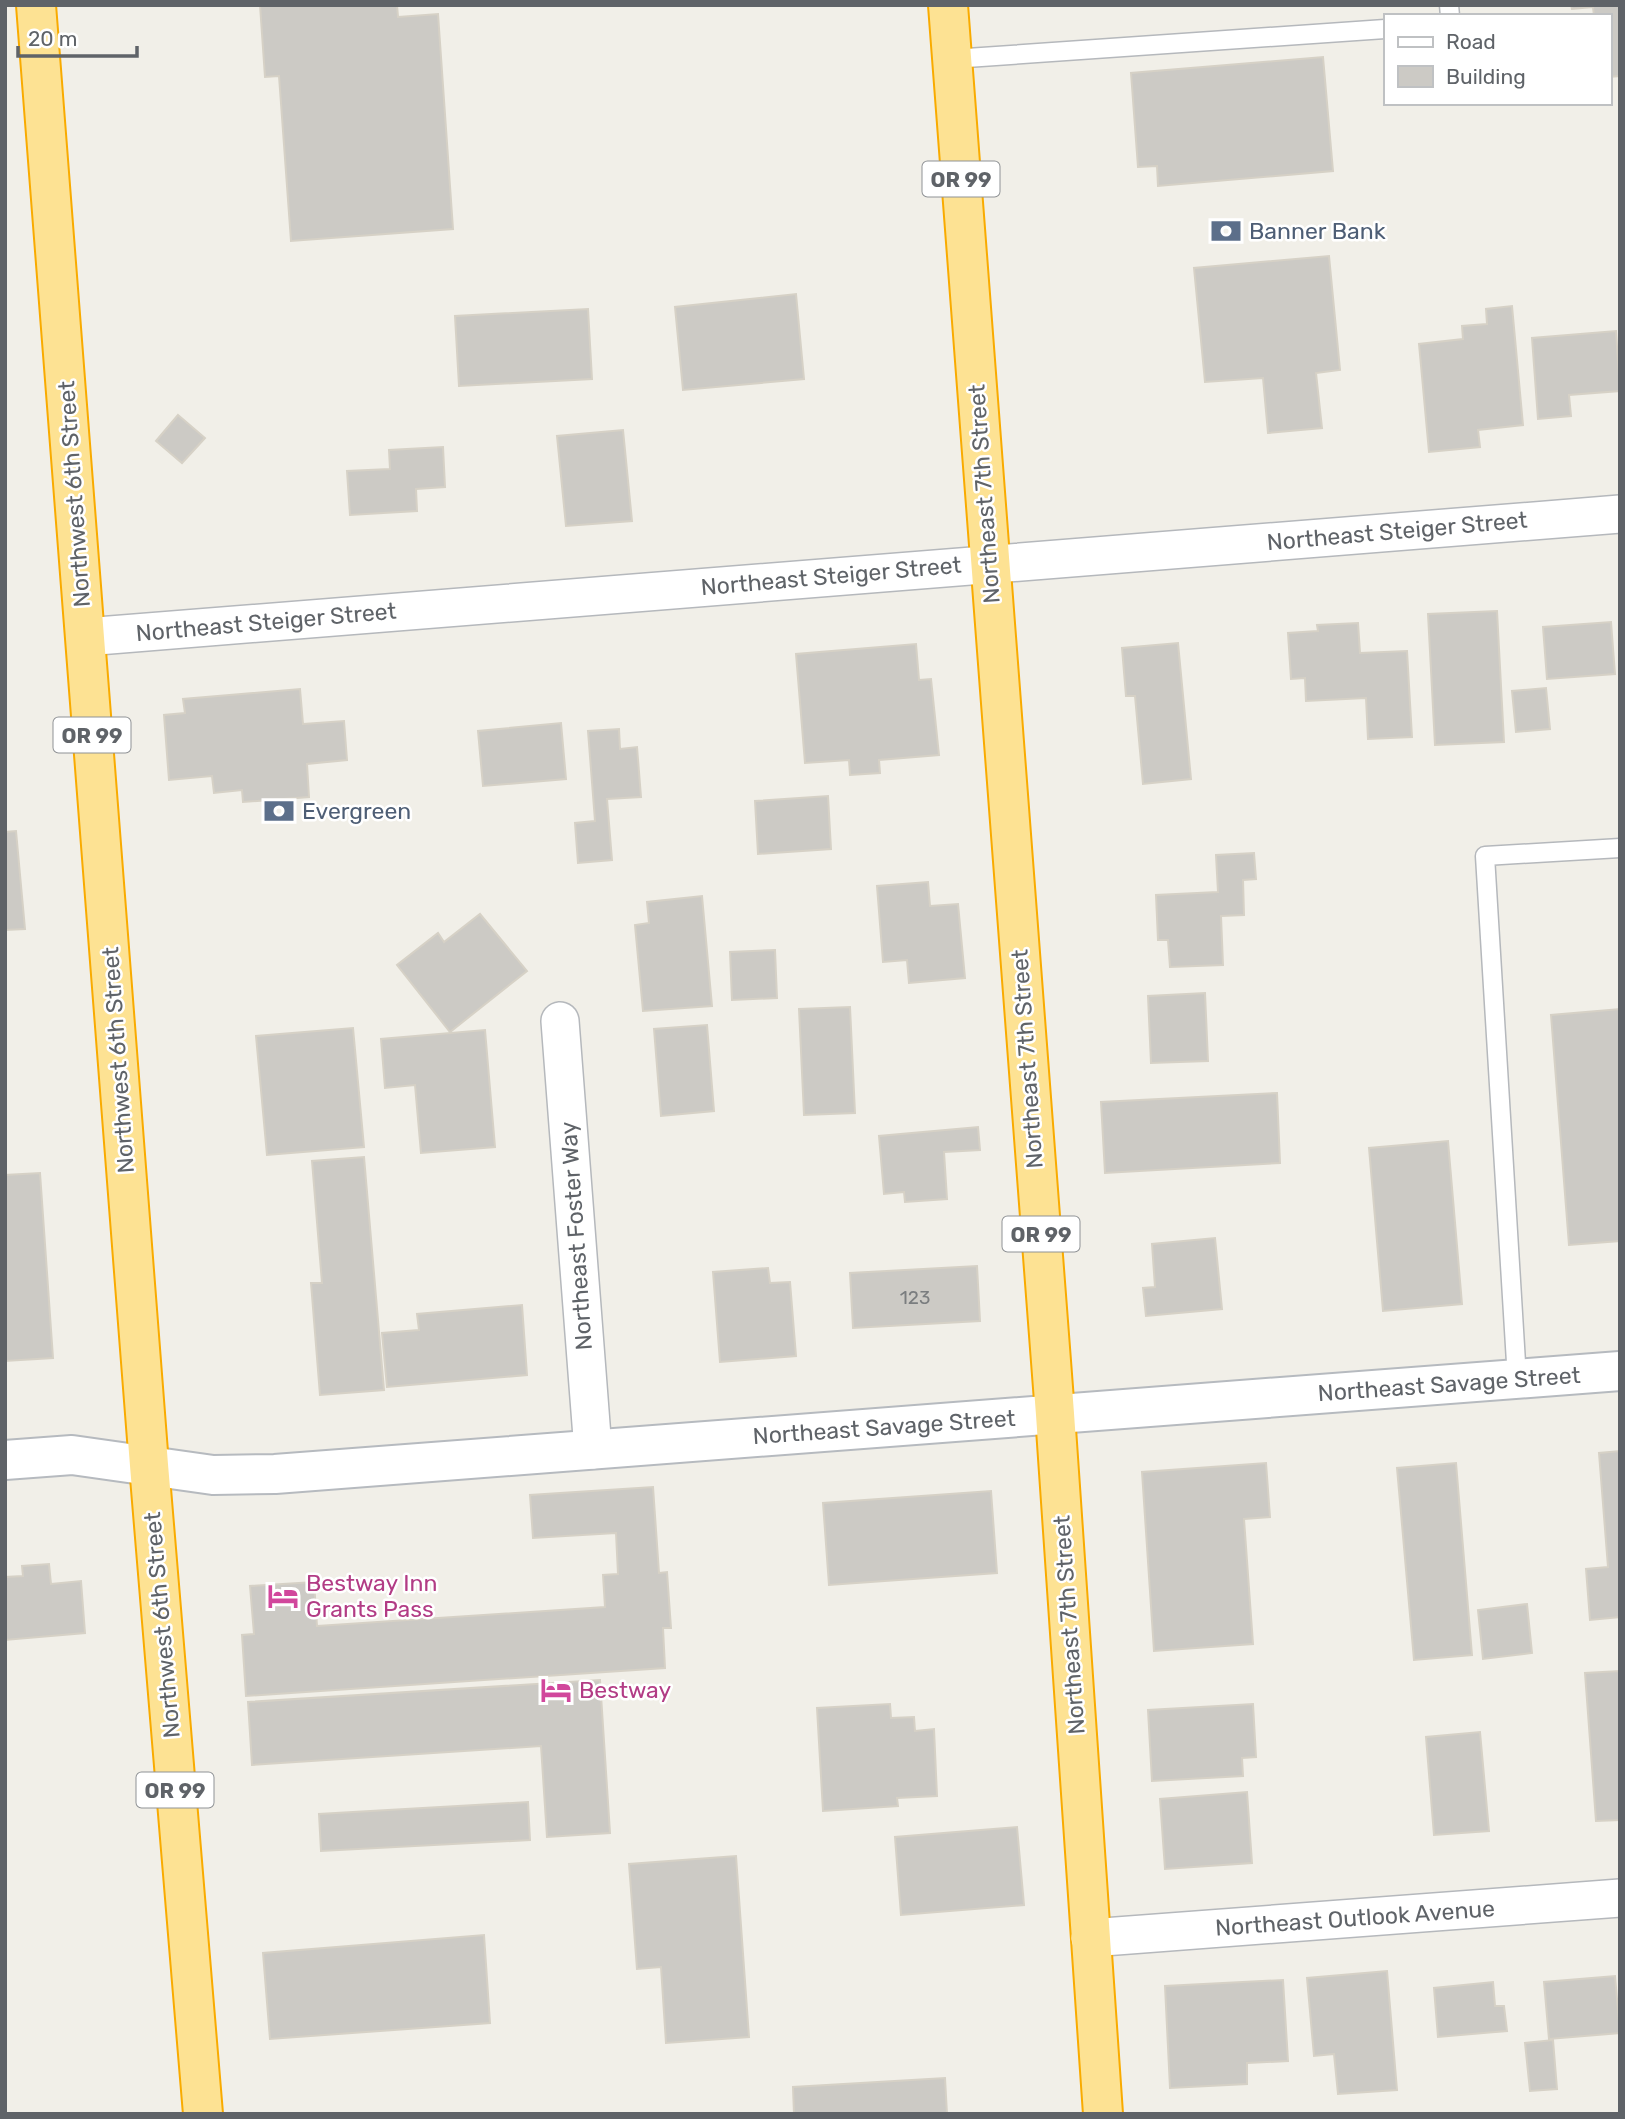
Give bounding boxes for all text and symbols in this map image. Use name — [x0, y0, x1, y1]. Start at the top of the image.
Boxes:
scale bar — [18, 14, 136, 58]
legend — [1384, 14, 1611, 105]
text: 20 m — [28, 26, 77, 51]
text: Road — [1446, 29, 1496, 54]
text: Building — [1446, 64, 1526, 89]
road number: OR 99 — [922, 162, 1000, 196]
bank icon: Banner Bank — [1209, 214, 1243, 248]
place label: Banner Bank — [1249, 217, 1386, 245]
street label: Northwest 6th Street — [52, 380, 96, 608]
street label: Northeast 7th Street — [962, 383, 1006, 605]
street label: Northeast Steiger Street — [1266, 506, 1529, 556]
street label: Northeast Steiger Street — [700, 551, 963, 601]
street label: Northeast Steiger Street — [135, 597, 398, 647]
road number: OR 99 — [54, 718, 130, 752]
bank icon: Evergreen — [262, 794, 296, 828]
place label: Evergreen — [302, 797, 411, 825]
street label: Northwest 6th Street — [96, 946, 140, 1174]
street label: Northeast 7th Street — [1005, 948, 1049, 1170]
street label: Northeast Foster Way — [554, 1120, 598, 1351]
road number: OR 99 — [1002, 1216, 1080, 1252]
house number: 123 — [900, 1286, 930, 1309]
street label: Northeast Savage Street — [1317, 1361, 1581, 1407]
street label: Northeast Savage Street — [752, 1404, 1016, 1450]
street label: Northwest 6th Street — [138, 1511, 186, 1739]
street label: Northeast 7th Street — [1047, 1514, 1091, 1736]
place label: Bestway Inn Grants Pass — [306, 1569, 437, 1623]
hotel icon: Bestway Inn Grants Pass — [266, 1579, 300, 1613]
hotel icon: Bestway — [539, 1673, 573, 1707]
place label: Bestway — [579, 1676, 671, 1704]
road number: OR 99 — [136, 1772, 214, 1808]
street label: Northeast Outlook Avenue — [1214, 1894, 1496, 1942]

